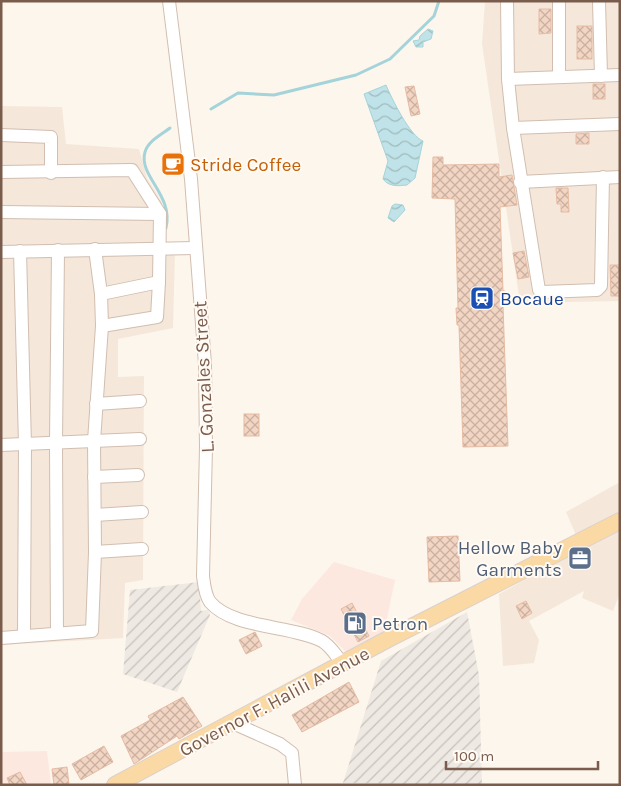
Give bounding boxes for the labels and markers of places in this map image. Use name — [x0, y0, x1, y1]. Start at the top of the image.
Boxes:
cafe icon: Stride Coffee — [160, 151, 186, 177]
place label: Stride Coffee — [190, 154, 301, 176]
station icon: Bocaue — [469, 285, 495, 311]
place label: Bocaue — [500, 288, 564, 310]
place label: Hellow Baby Garments — [458, 537, 562, 581]
office icon: Hellow Baby Garments — [567, 545, 593, 571]
fuel station icon: Petron — [342, 610, 368, 636]
place label: Petron — [372, 613, 428, 635]

